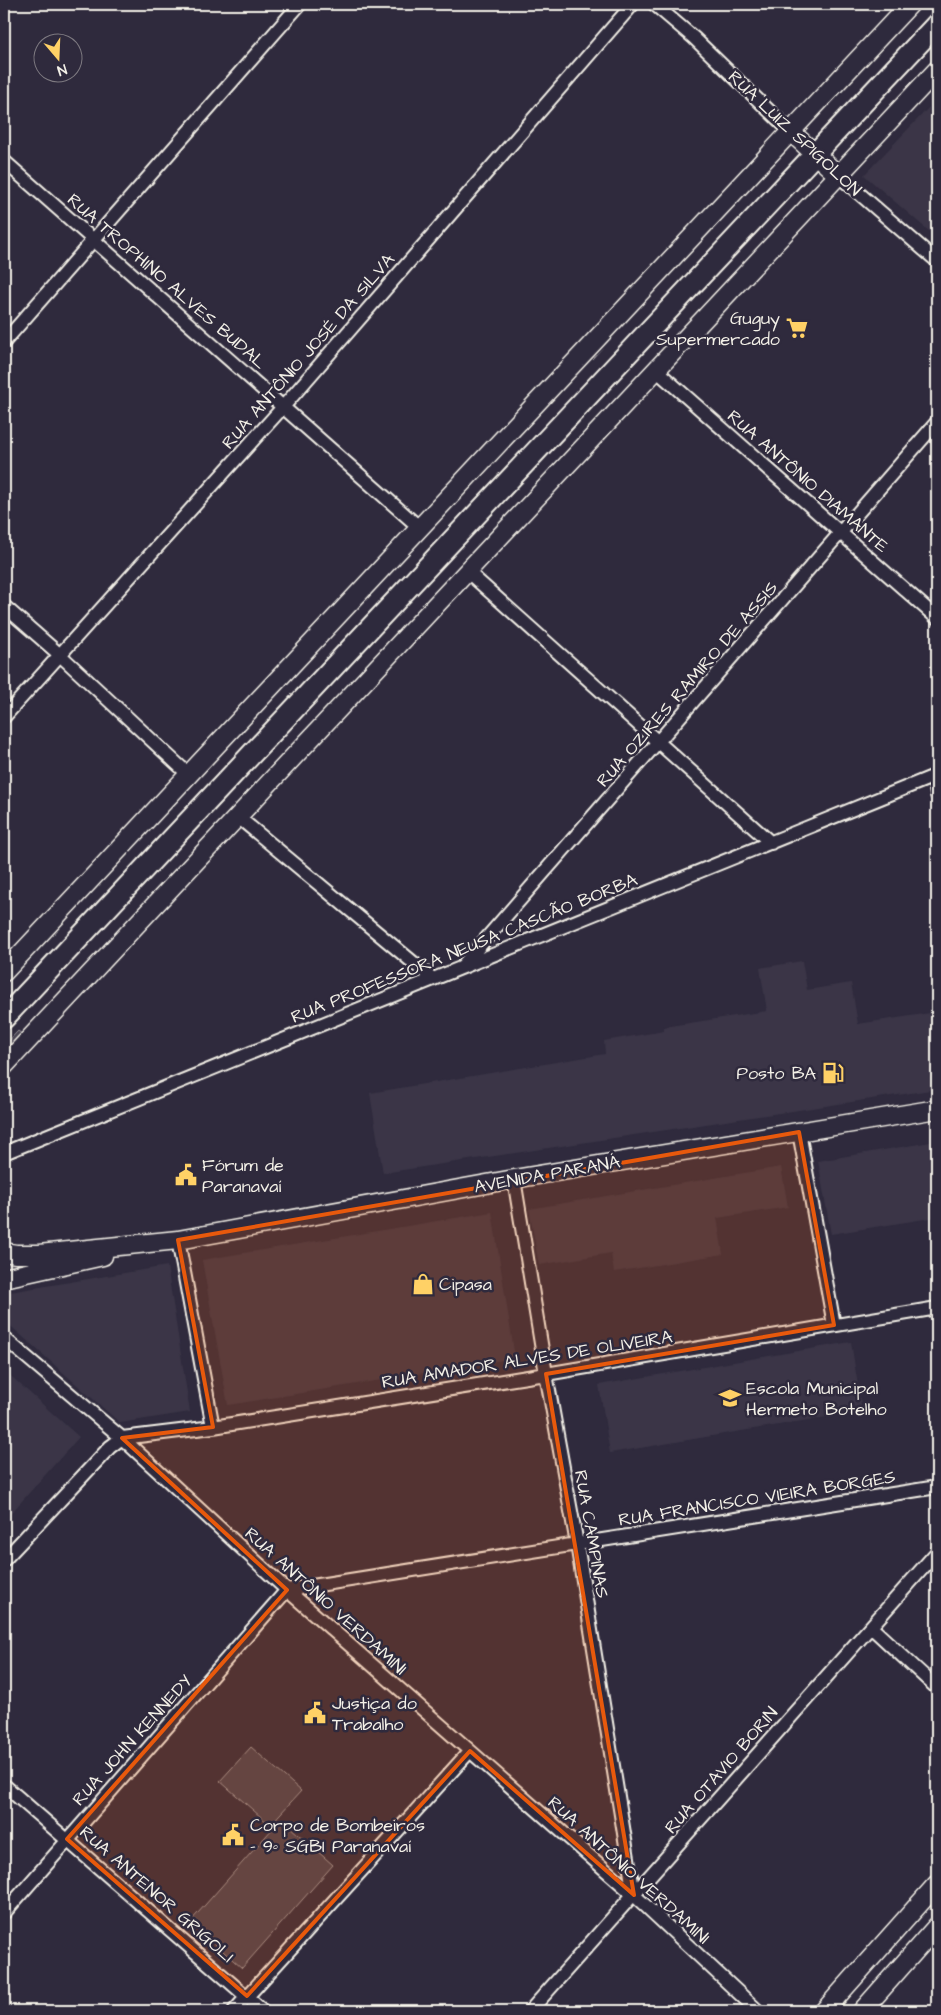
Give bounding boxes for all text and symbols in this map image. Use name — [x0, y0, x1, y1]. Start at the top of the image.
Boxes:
north arrow — [32, 32, 82, 82]
text: N — [54, 58, 69, 80]
street label: RUA LUIZ SPIGOLON — [722, 65, 867, 202]
street label: RUA TROPHINO ALVES BUDAL — [62, 188, 272, 375]
street label: RUA ANTÔNIO JOSÉ DA SILVA — [216, 248, 401, 455]
place label: Guguy Supermercado — [656, 306, 780, 352]
supermarket icon: Guguy Supermercado — [784, 315, 810, 341]
street label: RUA ANTÔNIO DIAMANTE — [722, 404, 894, 559]
street label: RUA OZIRES RAMIRO DE ASSIS — [591, 576, 784, 793]
street label: RUA PROFESSORA NEUSA CASCÃO BORBA — [287, 867, 642, 1030]
fuel station icon: Posto BA — [820, 1060, 846, 1086]
place label: Posto BA — [736, 1061, 816, 1086]
street label: AVENIDA PARANÁ — [472, 1149, 623, 1200]
place label: Fórum de Paranavaí — [202, 1153, 284, 1199]
public building icon: Fórum de Paranavaí — [173, 1162, 199, 1188]
shop icon: Cipasa — [410, 1271, 436, 1297]
place label: Cipasa — [439, 1272, 492, 1297]
street label: RUA AMADOR ALVES DE OLIVEIRA — [380, 1324, 675, 1395]
place label: Escola Municipal Hermeto Botelho — [746, 1376, 887, 1422]
school or university icon: Escola Municipal Hermeto Botelho — [717, 1385, 743, 1411]
street label: RUA FRANCISCO VIEIRA BORGES — [617, 1464, 897, 1533]
street label: RUA CAMPINAS — [568, 1468, 615, 1600]
street label: RUA ANTÔNIO VERDAMINI — [239, 1522, 412, 1681]
street label: RUA JOHN KENNEDY — [67, 1669, 198, 1811]
place label: Justiça do Trabalho — [332, 1691, 417, 1737]
public building icon: Justiça do Trabalho — [302, 1700, 328, 1726]
street label: RUA OTAVIO BORIN — [659, 1701, 784, 1839]
street label: RUA ANTÔNIO VERDAMINI — [542, 1791, 715, 1950]
place label: Corpo de Bombeiros - 9º SGBI Paranavaí — [250, 1813, 425, 1859]
street label: RUA ANTENOR GRIGOLI — [74, 1820, 239, 1969]
public building icon: Corpo de Bombeiros - 9º SGBI Paranavaí — [220, 1822, 246, 1848]

